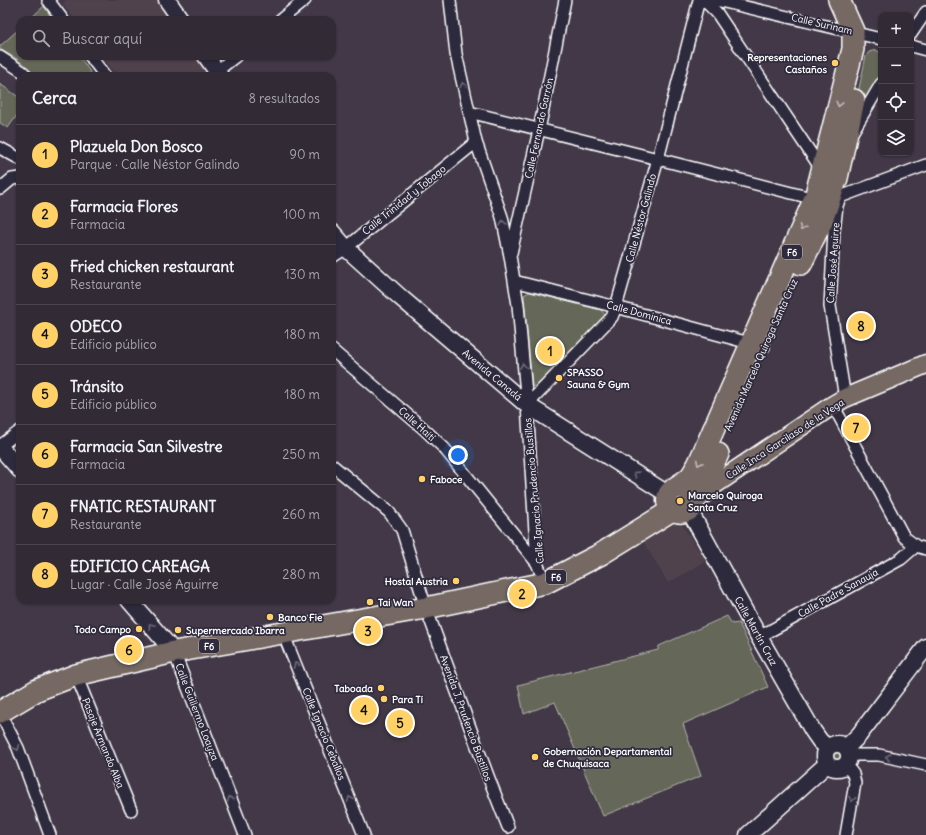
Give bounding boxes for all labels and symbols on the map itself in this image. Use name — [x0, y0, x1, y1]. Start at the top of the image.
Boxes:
street label: Calle Surinam — [790, 11, 854, 37]
place label: Representaciones Castaños — [747, 51, 827, 76]
marker: Representaciones Castaños — [830, 58, 840, 68]
street label: Calle Fernando Garrón — [522, 76, 556, 180]
one-way arrow — [459, 82, 467, 89]
one-way arrow — [835, 101, 843, 107]
street label: Calle Trinidad y Tobago — [360, 162, 449, 238]
street label: Calle Néstor Galindo — [623, 172, 659, 264]
one-way arrow — [499, 220, 507, 227]
street label: Calle José Aguirre — [824, 222, 842, 304]
one-way arrow — [798, 225, 806, 232]
road number: F6 — [782, 245, 802, 259]
street label: Avenida Marcelo Quiroga Santa Cruz — [721, 277, 801, 433]
street label: Calle Dominica — [605, 298, 673, 328]
pin: 8 — [848, 311, 874, 341]
pin: 1 — [537, 336, 563, 366]
street label: Avenida Canadá — [460, 346, 525, 404]
one-way arrow — [519, 363, 528, 369]
place label: SPASSO Sauna & Gym — [567, 366, 630, 391]
marker: SPASSO Sauna & Gym — [554, 373, 564, 383]
street label: Calle Inca Garcilaso de la Vega — [723, 396, 847, 482]
street label: Calle Haití — [396, 404, 438, 444]
pin: 7 — [843, 413, 869, 443]
street label: Calle Ignacio Prudencio Bustillos — [521, 417, 547, 564]
your location — [448, 445, 468, 465]
one-way arrow — [696, 458, 703, 466]
one-way arrow — [633, 471, 640, 479]
place label: Faboce — [430, 473, 463, 486]
marker: Faboce — [417, 474, 427, 484]
place label: Marcelo Quiroga Santa Cruz — [688, 489, 763, 514]
marker: Marcelo Quiroga Santa Cruz — [675, 496, 685, 506]
street label: Calle Padre Sanauja — [796, 565, 881, 620]
road number: F6 — [546, 570, 566, 584]
place label: Hostal Austria — [385, 575, 448, 588]
marker: Hostal Austria — [451, 576, 461, 586]
pin: 2 — [509, 579, 535, 609]
street label: Calle Martín Cruz — [732, 594, 781, 668]
place label: Tai Wan — [378, 596, 413, 609]
marker: Tai Wan — [365, 597, 375, 607]
place label: Banco Fie — [278, 611, 323, 624]
marker: Banco Fie — [265, 612, 275, 622]
pin: 3 — [355, 616, 381, 646]
place label: Todo Campo — [75, 623, 131, 636]
marker: Todo Campo — [134, 624, 144, 634]
one-way arrow — [149, 624, 156, 631]
place label: Supermercado Ibarra — [186, 624, 285, 637]
marker: Supermercado Ibarra — [173, 625, 183, 635]
pin: 6 — [116, 635, 142, 665]
road number: F6 — [199, 639, 219, 653]
street label: Avenida J. Prudencio Bustillos — [437, 653, 495, 783]
street label: Calle Guillermo Loayza — [172, 662, 222, 763]
one-way arrow — [293, 662, 301, 669]
place label: Taboada — [334, 682, 373, 695]
marker: Taboada — [376, 683, 386, 693]
street label: Calle Ignacio Ceballos — [300, 686, 349, 783]
place label: Para Tí — [392, 693, 424, 706]
marker: Para Tí — [379, 694, 389, 704]
pin: 4 — [351, 695, 377, 725]
street label: Pasaje Armando Alba — [79, 696, 127, 790]
pin: 5 — [387, 708, 413, 738]
one-way arrow — [12, 744, 20, 751]
place label: Gobernación Departamental de Chuquisaca — [543, 745, 672, 770]
marker: Gobernación Departamental de Chuquisaca — [530, 752, 540, 762]
one-way arrow — [885, 754, 891, 762]
one-way arrow — [227, 795, 235, 802]
one-way arrow — [346, 795, 354, 802]
one-way arrow — [849, 796, 857, 802]

